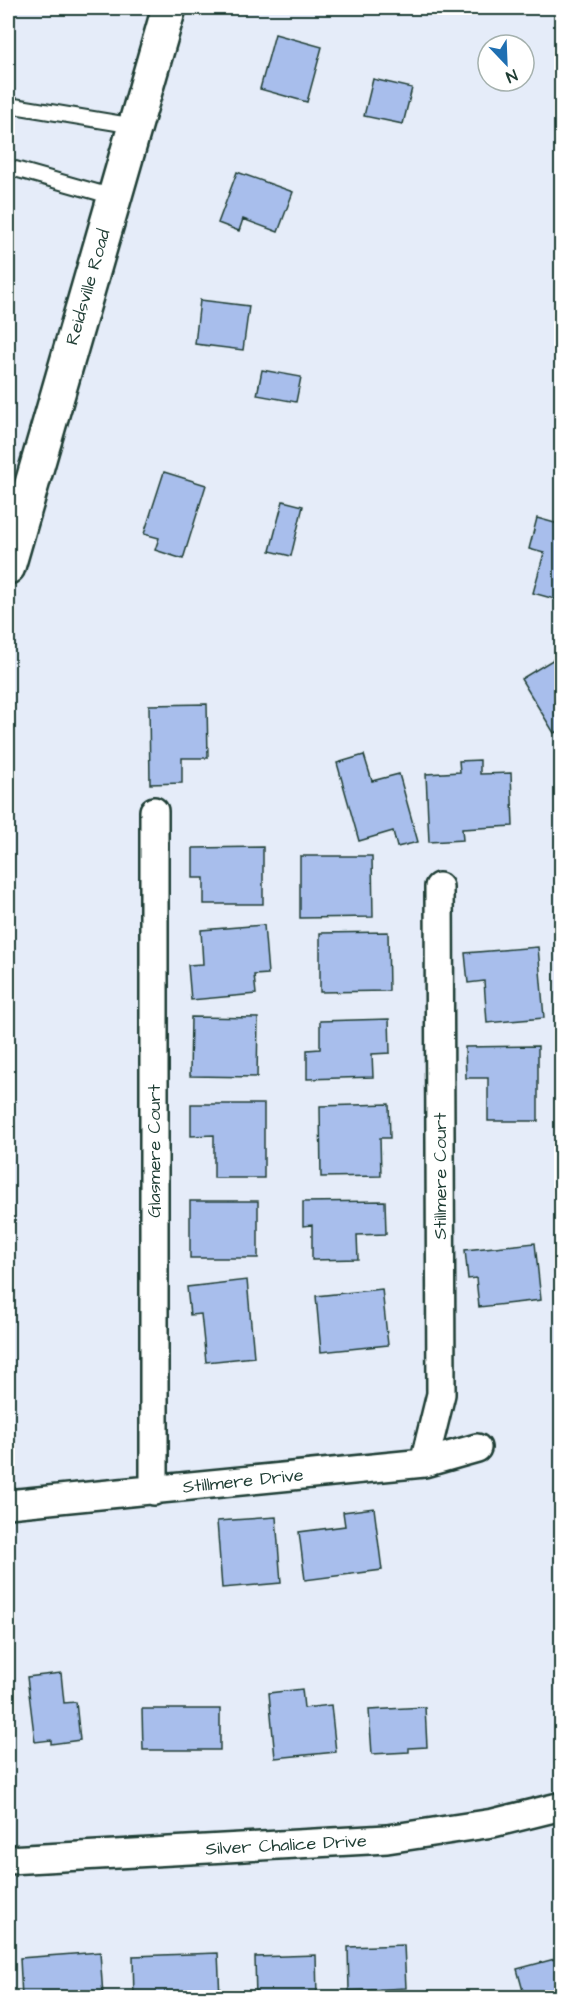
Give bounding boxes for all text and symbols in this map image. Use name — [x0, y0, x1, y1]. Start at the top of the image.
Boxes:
north arrow — [476, 33, 536, 93]
text: N — [503, 64, 520, 88]
street label: Reidsville Road — [60, 226, 116, 348]
street label: Glasmere Court — [142, 1084, 167, 1218]
street label: Stillmere Court — [428, 1112, 453, 1240]
street label: Stillmere Drive — [181, 1462, 305, 1500]
street label: Silver Chalice Drive — [205, 1828, 368, 1862]

